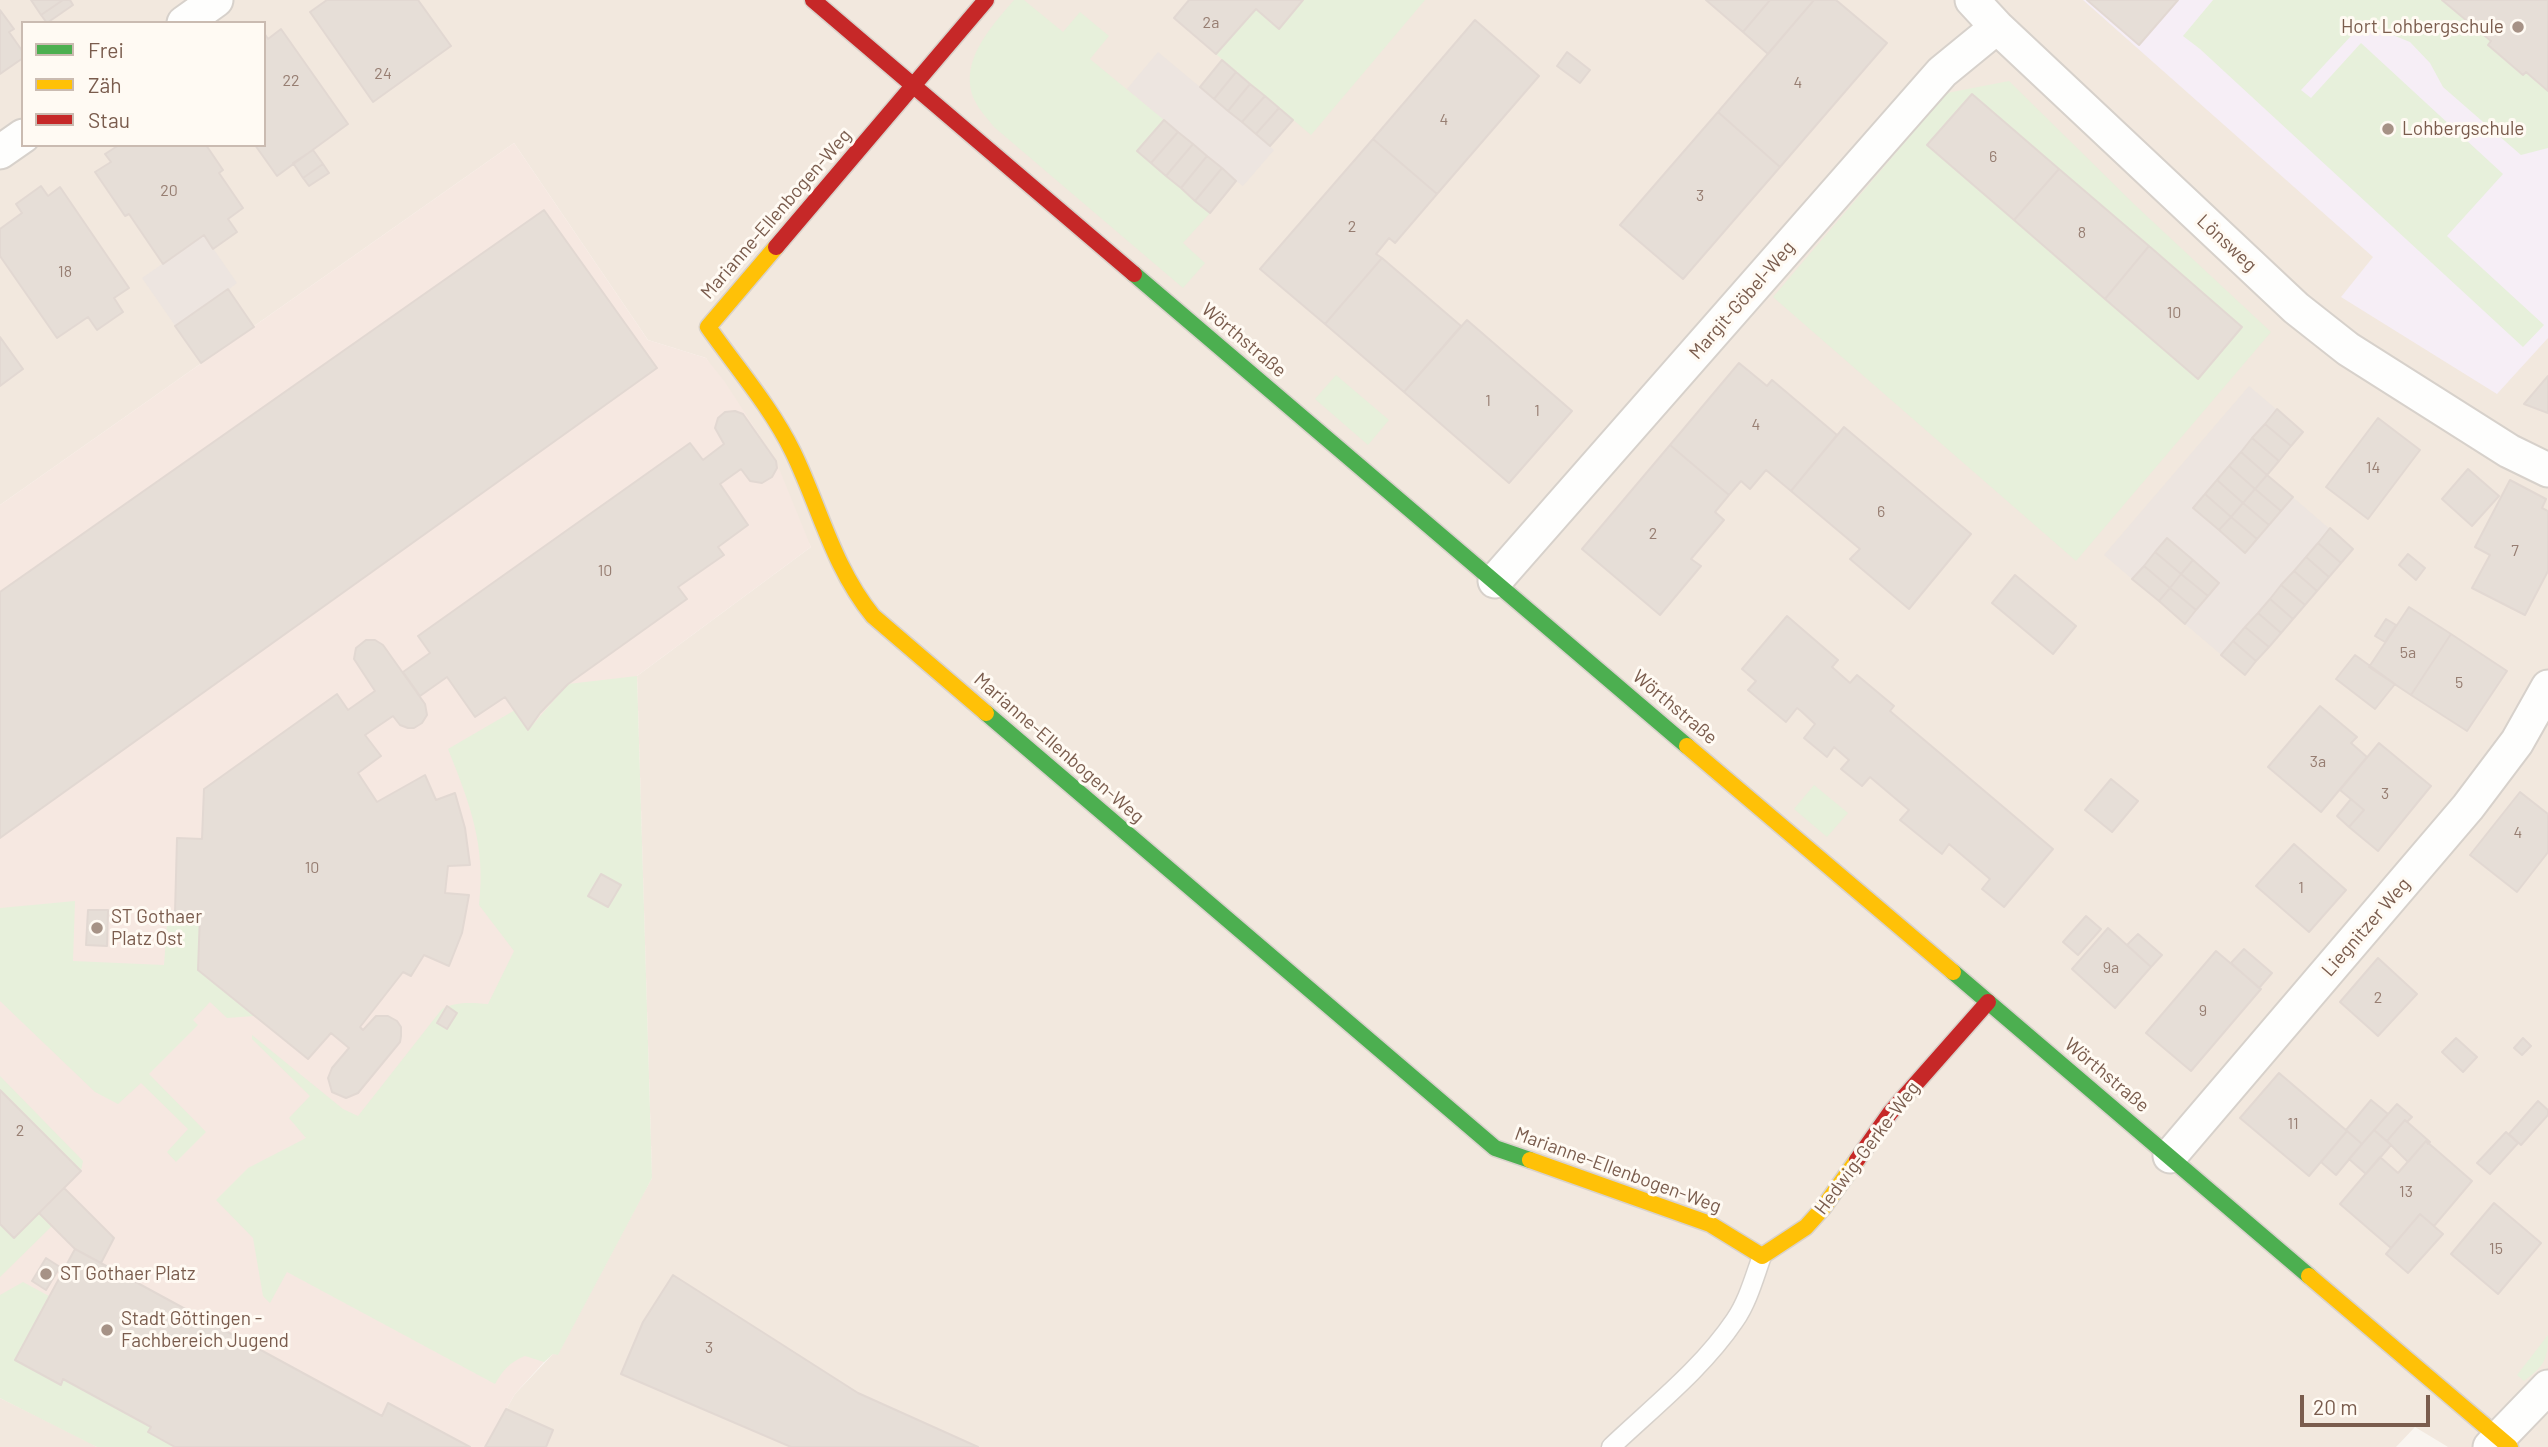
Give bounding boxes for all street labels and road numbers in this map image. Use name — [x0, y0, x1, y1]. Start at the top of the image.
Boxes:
street label: Marianne-Ellenbogen-Weg — [696, 124, 856, 304]
street label: Lönsweg — [2192, 210, 2262, 276]
street label: Margit-Göbel-Weg — [1684, 236, 1800, 364]
street label: Wörthstraße — [1197, 298, 1291, 382]
street label: Wörthstraße — [1628, 665, 1722, 749]
street label: Marianne-Ellenbogen-Weg — [969, 668, 1149, 828]
street label: Liegnitzer Weg — [2317, 873, 2415, 981]
street label: Wörthstraße — [2060, 1033, 2154, 1117]
street label: Hedwig-Gerke-Weg — [1810, 1077, 1924, 1219]
street label: Marianne-Ellenbogen-Weg — [1512, 1122, 1724, 1218]

